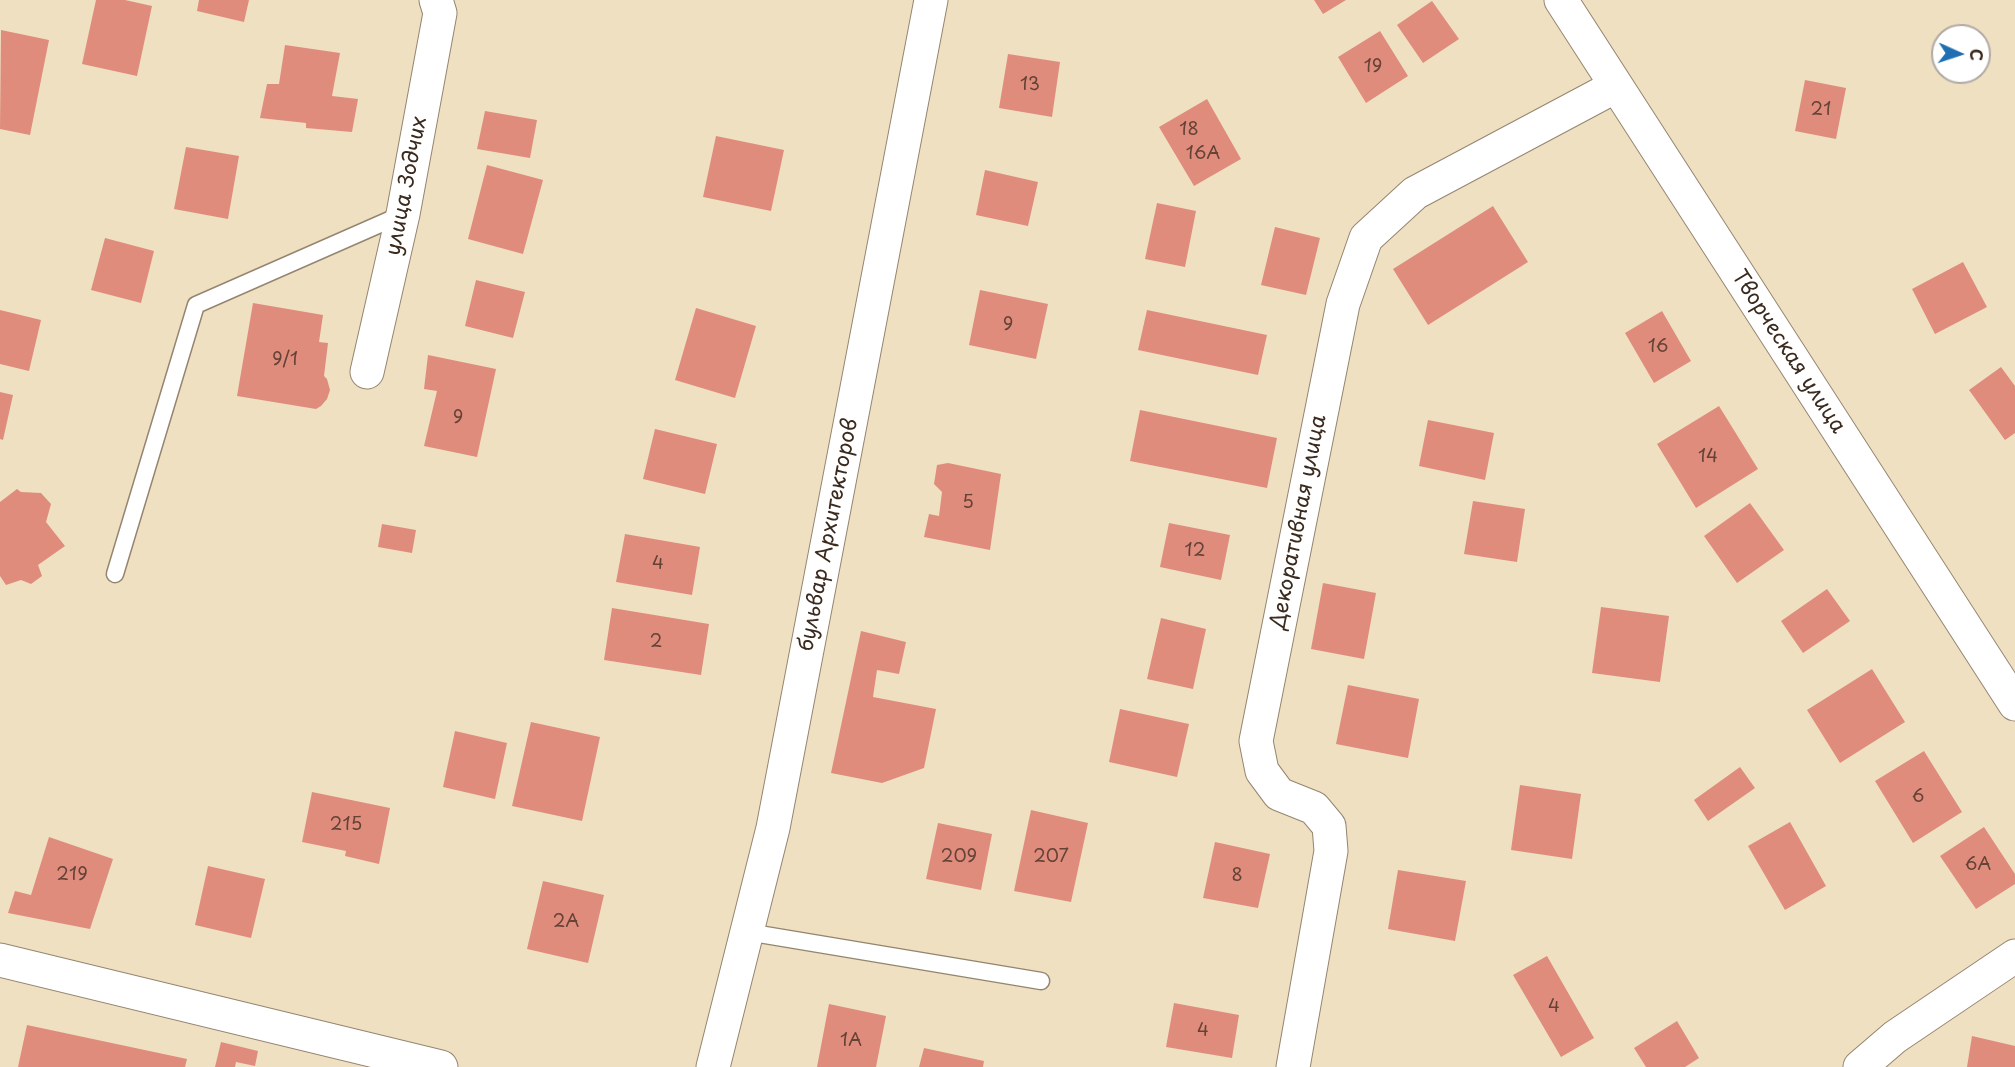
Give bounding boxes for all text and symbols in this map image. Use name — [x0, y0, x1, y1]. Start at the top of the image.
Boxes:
north arrow — [1931, 24, 1991, 84]
text: С — [1965, 48, 1989, 61]
house number: 19 — [1364, 56, 1382, 78]
house number: 13 — [1020, 74, 1040, 96]
house number: 21 — [1811, 99, 1831, 121]
street label: улица Зодчих — [381, 114, 433, 258]
house number: 18 — [1179, 119, 1199, 141]
house number: 16А — [1186, 143, 1220, 165]
street label: Творческая улица — [1726, 266, 1850, 438]
house number: 9 — [1003, 314, 1013, 336]
house number: 16 — [1648, 336, 1668, 358]
house number: 9/1 — [272, 349, 298, 371]
house number: 9 — [453, 407, 463, 429]
street label: Декоративная улица — [1266, 413, 1332, 631]
street label: бульвар Архитекторов — [794, 416, 864, 654]
house number: 14 — [1698, 446, 1718, 468]
house number: 5 — [962, 492, 974, 514]
house number: 12 — [1185, 540, 1205, 562]
house number: 4 — [652, 553, 664, 575]
house number: 2 — [650, 631, 662, 653]
house number: 6 — [1912, 786, 1924, 808]
house number: 215 — [330, 814, 362, 836]
house number: 209 — [941, 846, 977, 868]
house number: 207 — [1033, 846, 1069, 868]
house number: 6А — [1965, 854, 1991, 876]
house number: 219 — [56, 864, 88, 886]
house number: 8 — [1231, 865, 1243, 887]
house number: 2А — [553, 911, 579, 933]
house number: 4 — [1548, 996, 1560, 1018]
house number: 4 — [1197, 1020, 1209, 1042]
house number: 1А — [840, 1030, 862, 1052]

